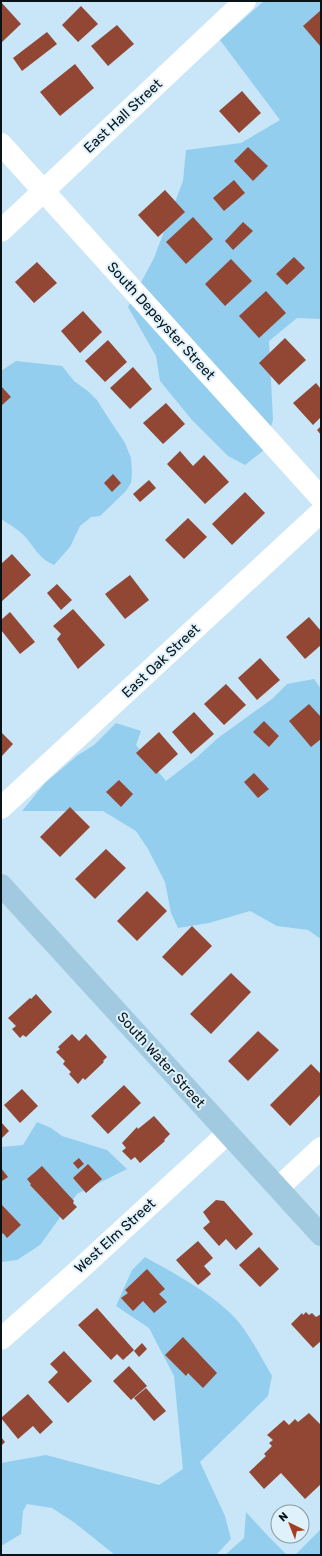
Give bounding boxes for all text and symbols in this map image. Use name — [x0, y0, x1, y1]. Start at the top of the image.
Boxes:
street label: East Hall Street — [80, 75, 166, 157]
street label: South Depeyster Street — [104, 259, 219, 384]
street label: East Oak Street — [118, 620, 204, 701]
street label: South Water Street — [113, 1009, 209, 1112]
street label: West Elm Street — [71, 1195, 159, 1277]
north arrow — [270, 1504, 310, 1544]
text: N — [276, 1510, 291, 1525]

